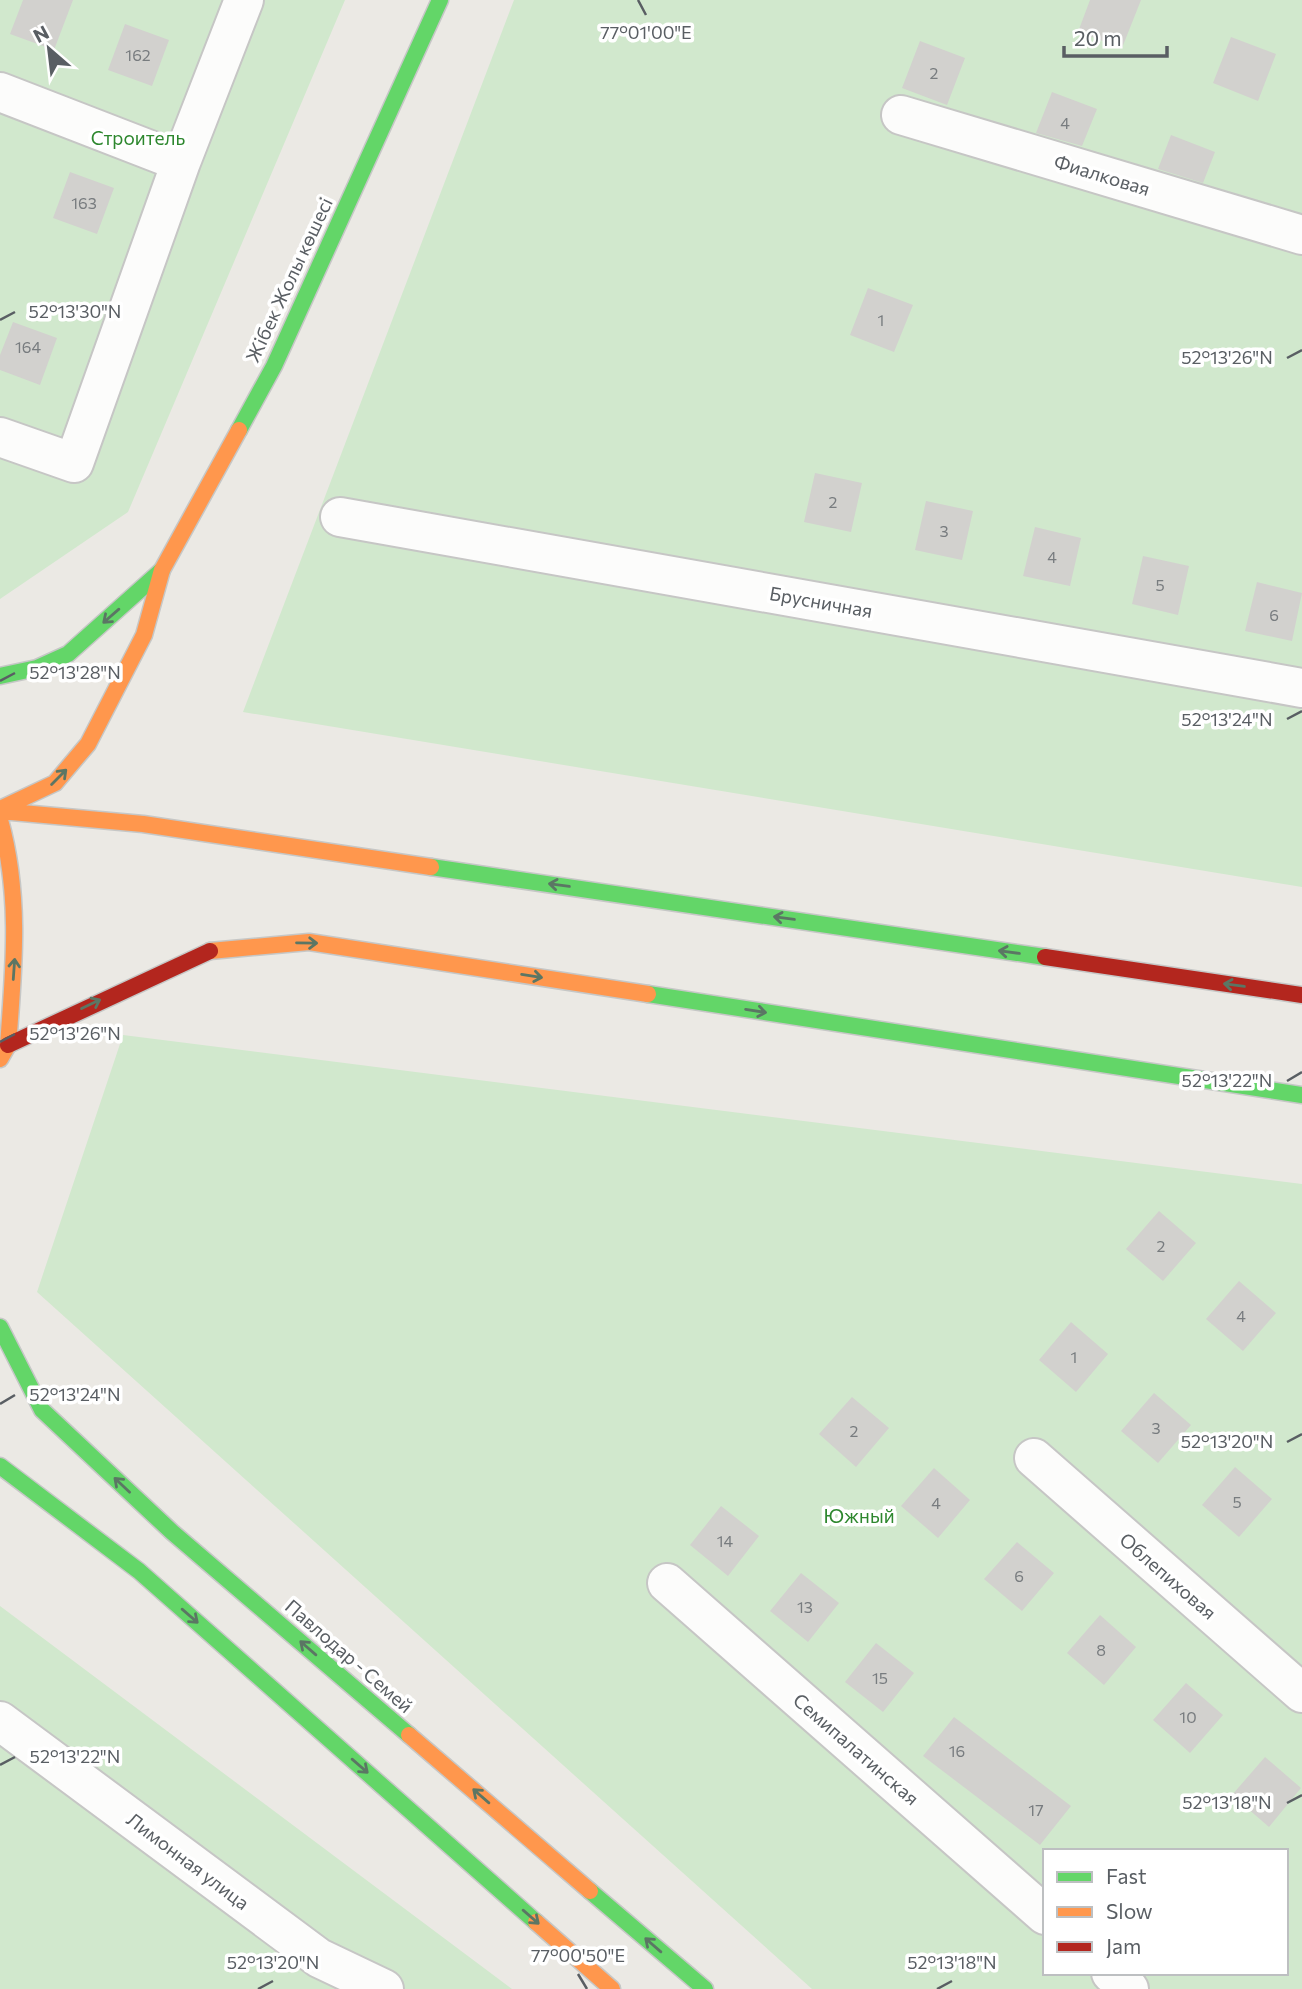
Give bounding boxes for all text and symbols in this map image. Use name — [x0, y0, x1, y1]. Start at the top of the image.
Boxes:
north arrow — [14, 14, 84, 84]
scale bar — [1064, 14, 1167, 58]
text: N — [29, 20, 52, 47]
text: 77°01'00"E — [600, 21, 692, 43]
text: 20 m — [1074, 25, 1122, 50]
house number: 162 — [125, 45, 151, 64]
house number: 2 — [930, 63, 939, 82]
house number: 4 — [1060, 113, 1070, 132]
park label: Строитель — [91, 126, 186, 149]
street label: Фиалковая — [1051, 149, 1153, 200]
house number: 163 — [71, 193, 97, 212]
street label: Жібек Жолы көшесі — [240, 194, 337, 366]
text: 52°13'30"N — [29, 300, 121, 322]
house number: 1 — [878, 310, 884, 329]
house number: 164 — [15, 337, 41, 356]
text: 52°13'26"N — [1181, 346, 1273, 368]
house number: 2 — [829, 492, 838, 511]
house number: 3 — [939, 521, 949, 540]
house number: 4 — [1047, 547, 1057, 566]
house number: 5 — [1155, 575, 1165, 594]
street label: Брусничная — [768, 581, 874, 622]
house number: 6 — [1269, 605, 1279, 624]
one-way arrow — [102, 608, 120, 624]
text: 52°13'28"N — [29, 661, 121, 683]
text: 52°13'24"N — [1181, 708, 1273, 730]
one-way arrow — [51, 768, 68, 785]
one-way arrow — [548, 878, 571, 891]
one-way arrow — [773, 912, 796, 925]
one-way arrow — [295, 936, 318, 950]
one-way arrow — [999, 945, 1021, 958]
one-way arrow — [8, 958, 21, 981]
one-way arrow — [520, 970, 542, 983]
one-way arrow — [1224, 978, 1246, 991]
one-way arrow — [80, 996, 101, 1010]
one-way arrow — [744, 1005, 767, 1018]
text: 52°13'26"N — [29, 1022, 121, 1044]
text: 52°13'22"N — [1182, 1069, 1272, 1091]
house number: 2 — [1157, 1236, 1166, 1255]
house number: 4 — [1236, 1306, 1246, 1325]
house number: 1 — [1071, 1347, 1077, 1366]
text: 52°13'24"N — [29, 1383, 121, 1405]
house number: 3 — [1151, 1418, 1161, 1437]
house number: 2 — [850, 1421, 859, 1440]
text: 52°13'20"N — [1181, 1430, 1273, 1452]
one-way arrow — [114, 1477, 131, 1494]
house number: 5 — [1232, 1492, 1242, 1511]
house number: 4 — [931, 1493, 941, 1512]
park label: Южный — [823, 1504, 895, 1527]
street label: Облепиховая — [1115, 1527, 1221, 1624]
house number: 14 — [717, 1531, 734, 1550]
house number: 6 — [1014, 1566, 1024, 1585]
street label: Павлодар - Семей — [281, 1594, 418, 1717]
house number: 13 — [797, 1597, 813, 1616]
one-way arrow — [181, 1608, 199, 1624]
one-way arrow — [299, 1640, 317, 1656]
house number: 8 — [1096, 1640, 1106, 1659]
house number: 15 — [872, 1668, 888, 1687]
street label: Семипалатинская — [789, 1688, 924, 1809]
house number: 10 — [1179, 1707, 1197, 1726]
house number: 16 — [949, 1741, 965, 1760]
text: 52°13'22"N — [30, 1745, 120, 1767]
one-way arrow — [351, 1758, 368, 1775]
one-way arrow — [472, 1788, 490, 1804]
text: 52°13'18"N — [1182, 1791, 1272, 1813]
house number: 17 — [1028, 1800, 1044, 1819]
street label: Лимонная улица — [123, 1807, 254, 1914]
legend — [1043, 1849, 1288, 1975]
text: Fast — [1106, 1863, 1147, 1888]
text: Slow — [1106, 1898, 1153, 1923]
one-way arrow — [521, 1909, 539, 1925]
text: Jam — [1106, 1933, 1141, 1958]
one-way arrow — [644, 1937, 662, 1953]
text: 77°00'50"E — [531, 1944, 625, 1966]
text: 52°13'20"N — [227, 1951, 319, 1973]
text: 52°13'18"N — [907, 1951, 997, 1973]

